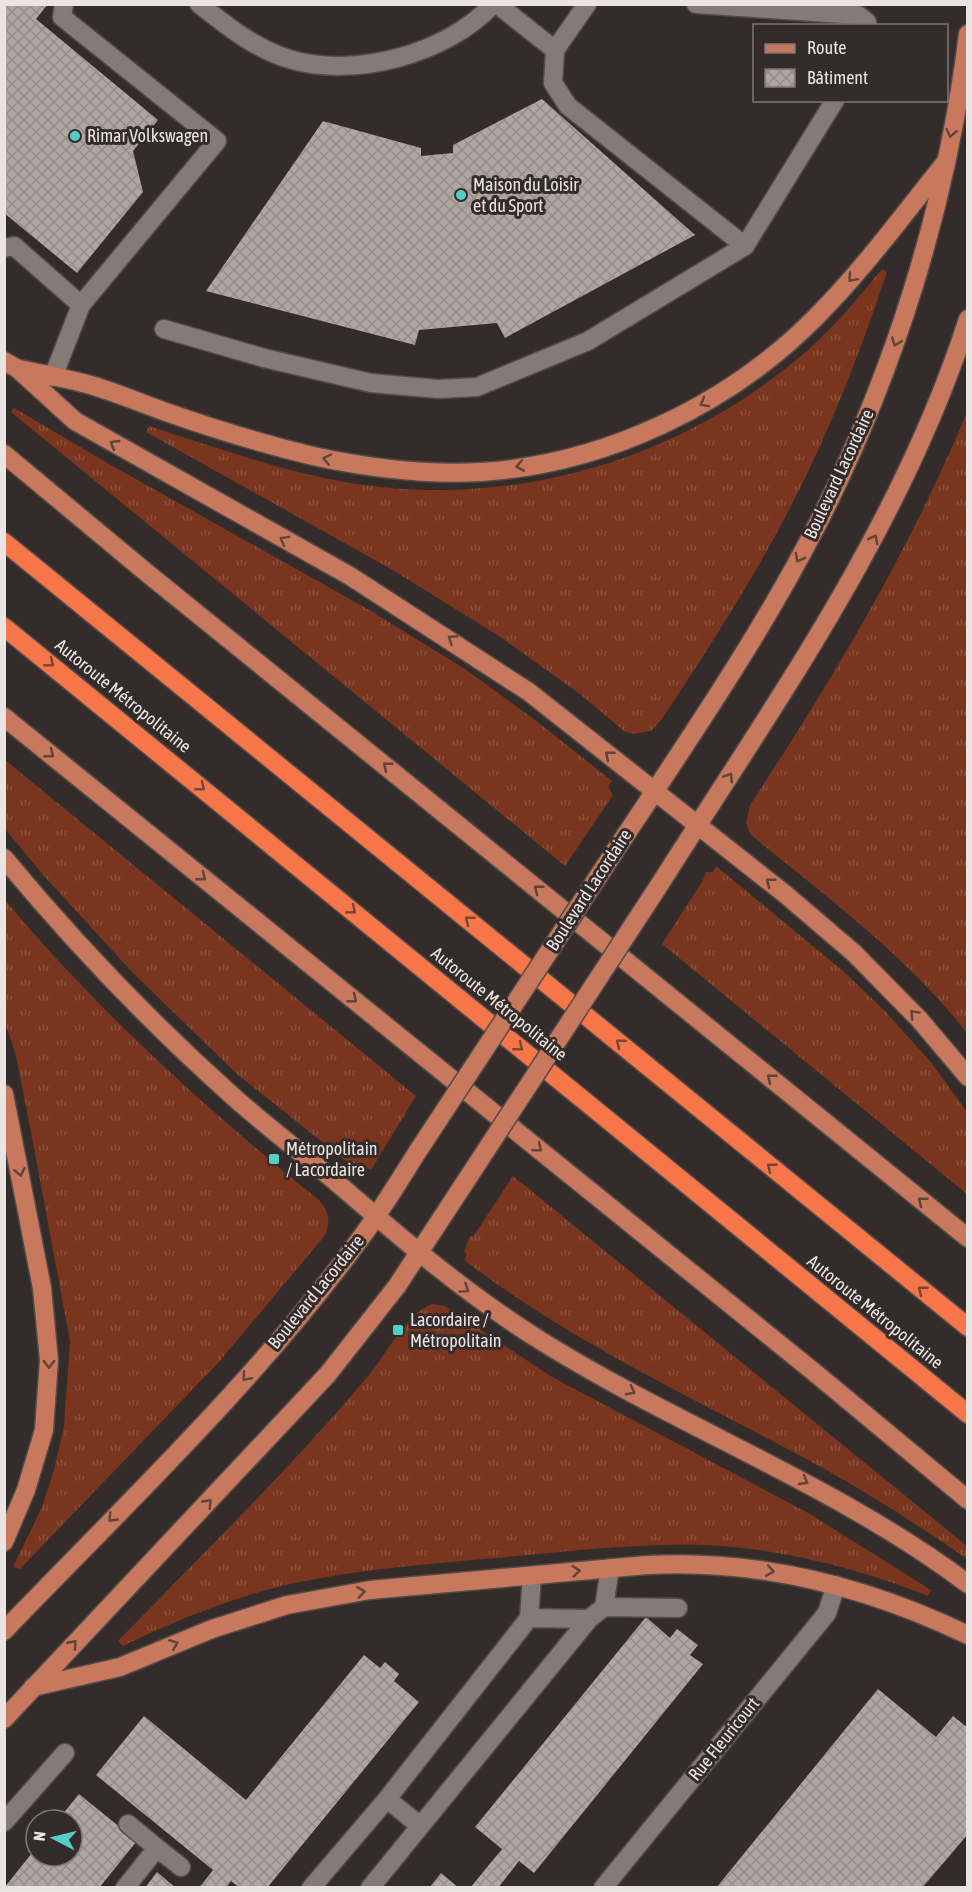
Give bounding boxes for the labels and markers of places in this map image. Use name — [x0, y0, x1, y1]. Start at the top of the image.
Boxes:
place label: Rimar Volkswagen — [87, 125, 208, 146]
marker: Rimar Volkswagen — [68, 129, 82, 143]
place label: Maison du Loisir et du Sport — [473, 174, 579, 216]
marker: Maison du Loisir et du Sport — [454, 188, 468, 202]
place label: Métropolitain / Lacordaire — [286, 1138, 378, 1180]
marker: Métropolitain / Lacordaire — [267, 1152, 281, 1166]
place label: Lacordaire / Métropolitain — [410, 1309, 502, 1351]
marker: Lacordaire / Métropolitain — [391, 1323, 405, 1337]

